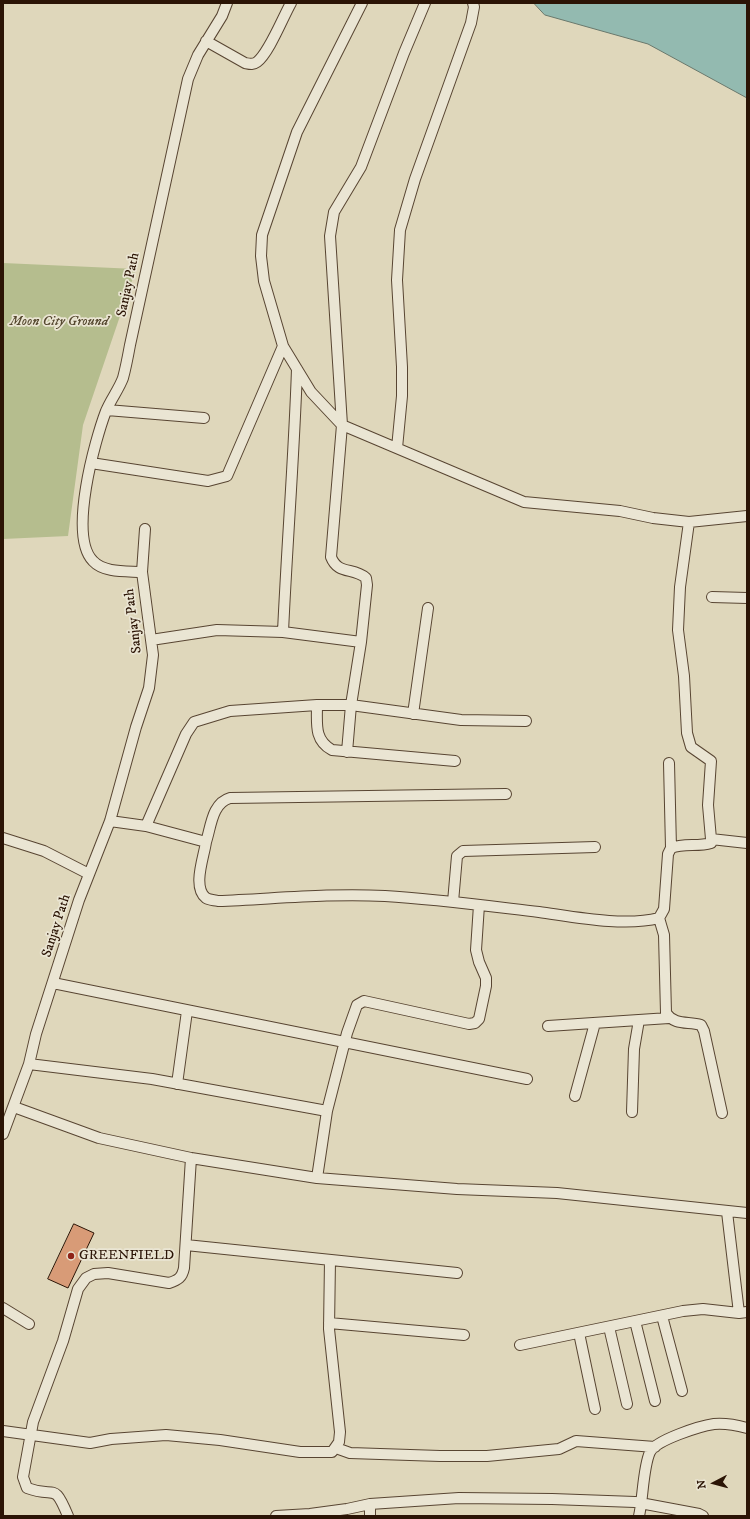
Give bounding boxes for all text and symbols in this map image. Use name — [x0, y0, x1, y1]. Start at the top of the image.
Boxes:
street label: Sanjay Path — [114, 251, 144, 319]
park label: Moon City Ground — [10, 314, 108, 330]
street label: Sanjay Path — [122, 588, 146, 654]
street label: Sanjay Path — [39, 892, 75, 960]
place label: GREENFIELD — [79, 1248, 174, 1264]
marker: GREENFIELD — [66, 1251, 76, 1261]
north arrow — [694, 1463, 734, 1503]
text: N — [695, 1479, 709, 1489]

